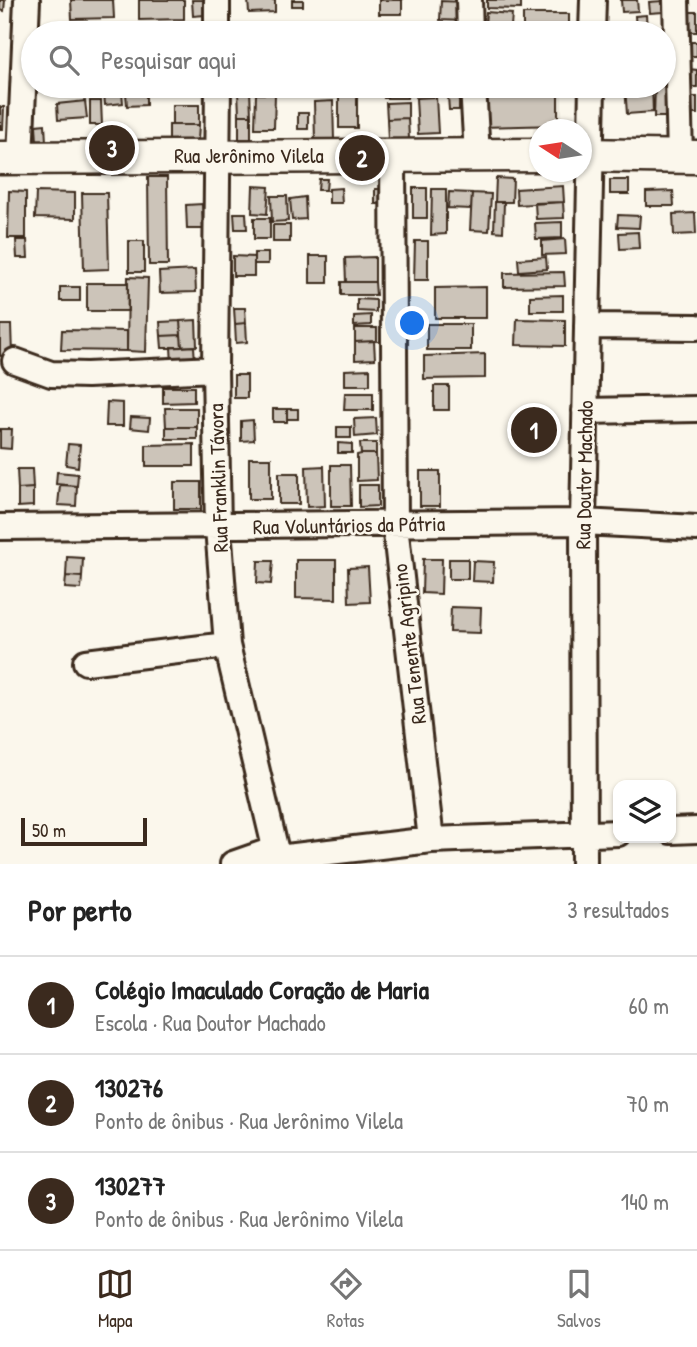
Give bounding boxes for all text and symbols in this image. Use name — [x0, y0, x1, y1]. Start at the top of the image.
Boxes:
search box — [21, 21, 676, 98]
icon: search — [45, 41, 83, 79]
text: Pesquisar aqui — [101, 42, 237, 77]
north arrow — [529, 119, 592, 182]
pin: 3 — [89, 122, 135, 174]
pin: 2 — [339, 132, 385, 184]
street label: Rua Jerônimo Vilela — [174, 141, 324, 170]
your location — [395, 306, 429, 340]
street label: Rua Doutor Machado — [568, 400, 600, 550]
street label: Rua Franklin Távora — [201, 403, 235, 553]
pin: 1 — [511, 404, 557, 456]
street label: Rua Voluntários da Pátria — [253, 509, 445, 541]
street label: Rua Tenente Agripino — [385, 562, 433, 726]
map controls — [613, 780, 676, 843]
button: layers — [613, 780, 676, 843]
scale bar — [21, 815, 147, 847]
text: 50 m — [32, 817, 66, 843]
text: Por perto — [28, 890, 132, 930]
text: 3 resultados — [567, 894, 669, 925]
text: Colégio Imaculado Coração de Maria — [95, 972, 429, 1007]
text: 1 — [47, 990, 55, 1021]
text: 60 m — [629, 990, 669, 1021]
text: Escola · Rua Doutor Machado — [95, 1007, 326, 1038]
text: 130276 — [95, 1070, 163, 1105]
text: 2 — [46, 1088, 56, 1119]
text: 70 m — [626, 1088, 669, 1119]
text: Ponto de ônibus · Rua Jerônimo Vilela — [95, 1105, 403, 1136]
text: 130277 — [95, 1168, 166, 1203]
text: 3 — [46, 1186, 56, 1217]
text: 140 m — [621, 1186, 669, 1217]
text: Ponto de ônibus · Rua Jerônimo Vilela — [95, 1203, 403, 1234]
tab: Mapa — [96, 1265, 134, 1333]
tab: Rotas — [327, 1265, 365, 1333]
tab: Salvos — [557, 1265, 601, 1333]

